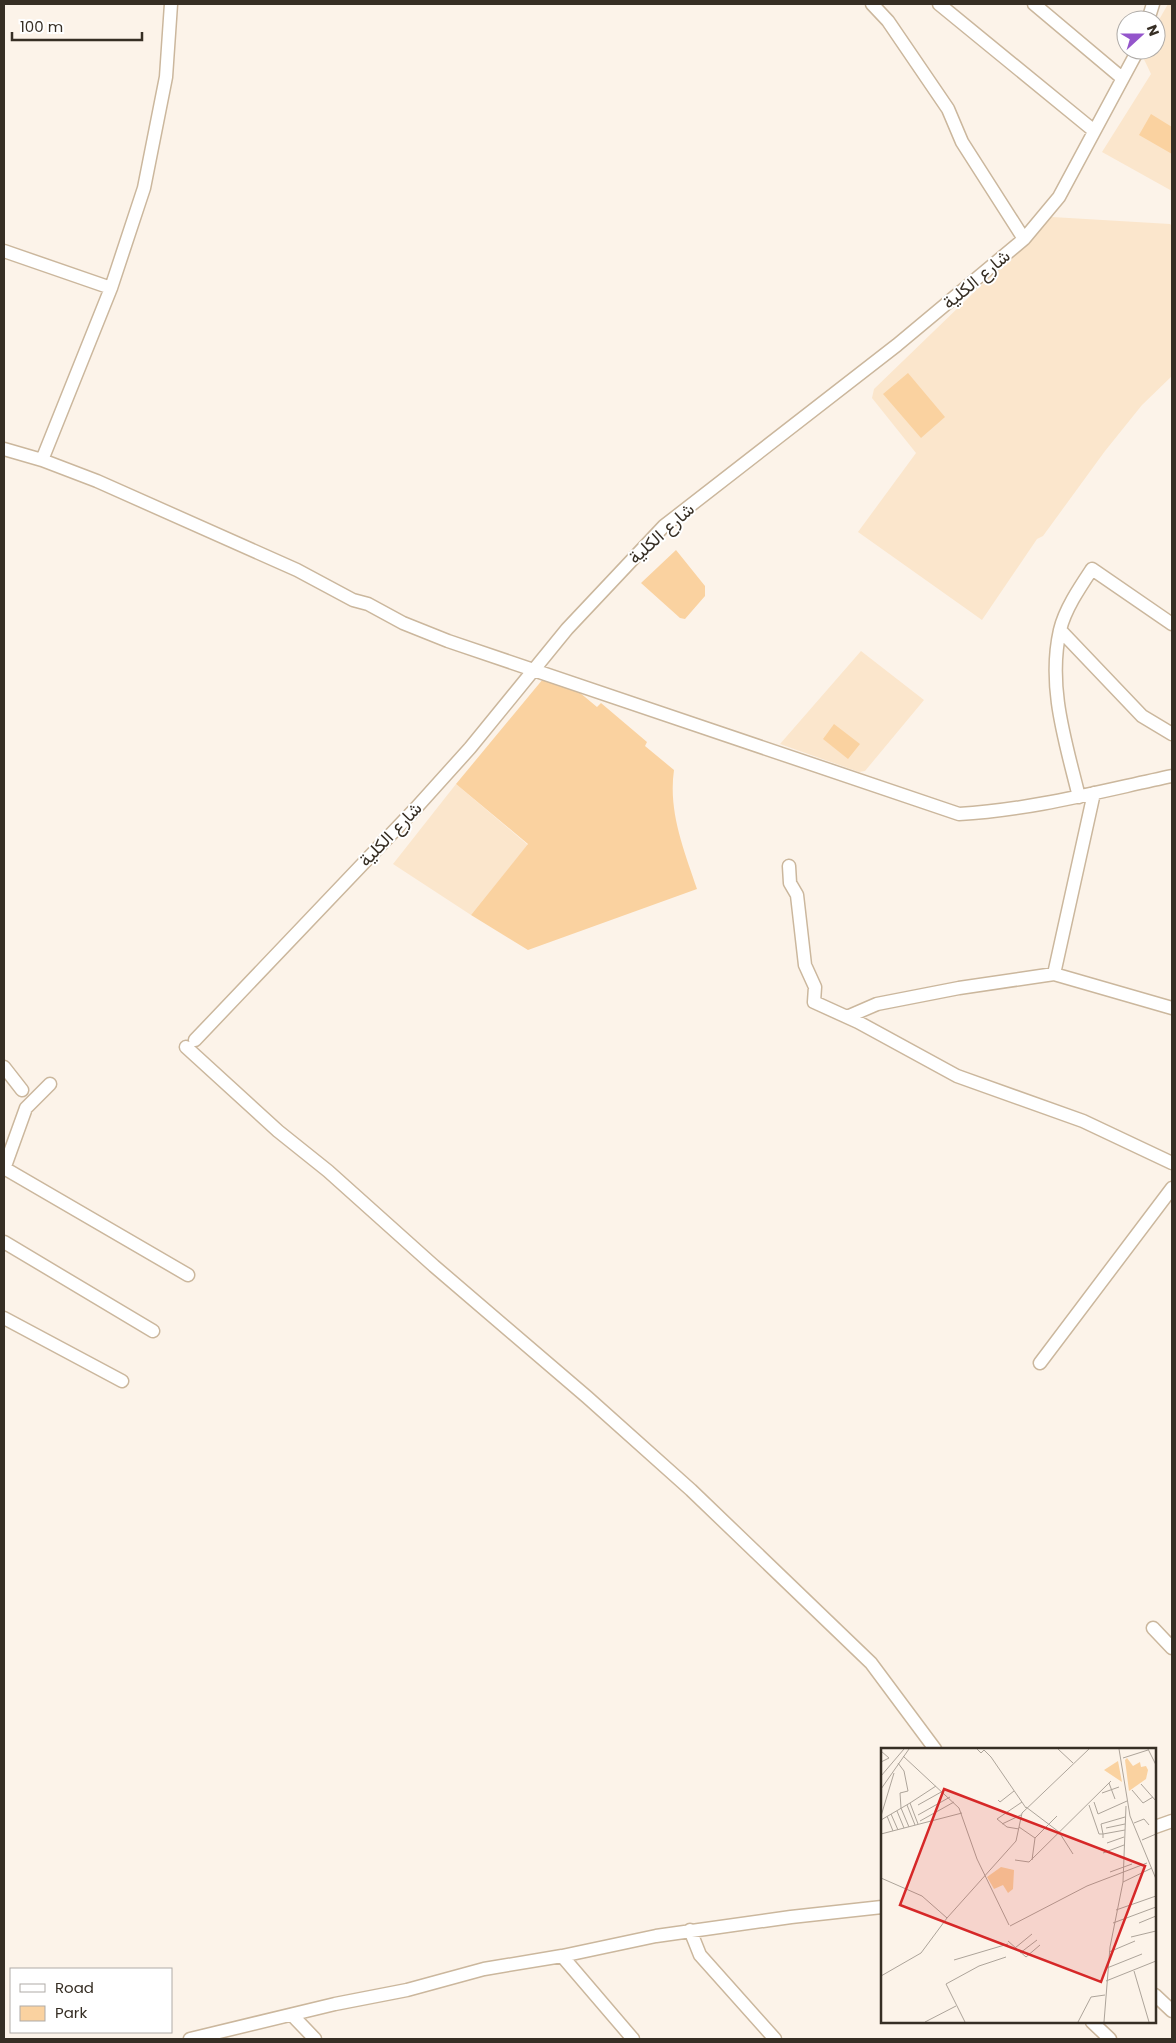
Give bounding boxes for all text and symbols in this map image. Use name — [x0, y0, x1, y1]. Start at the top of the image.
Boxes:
scale bar — [12, 10, 142, 42]
north arrow — [1116, 10, 1166, 60]
text: 100 m — [20, 16, 63, 37]
text: N — [1142, 22, 1164, 39]
street label: شارع الكلية — [937, 243, 1015, 315]
street label: شارع الكلية — [622, 497, 700, 569]
street label: شارع الكلية — [353, 796, 427, 872]
inset map — [881, 1748, 1156, 2023]
legend — [10, 1968, 172, 2033]
text: Road — [55, 1977, 94, 1998]
text: Park — [55, 2002, 87, 2023]

